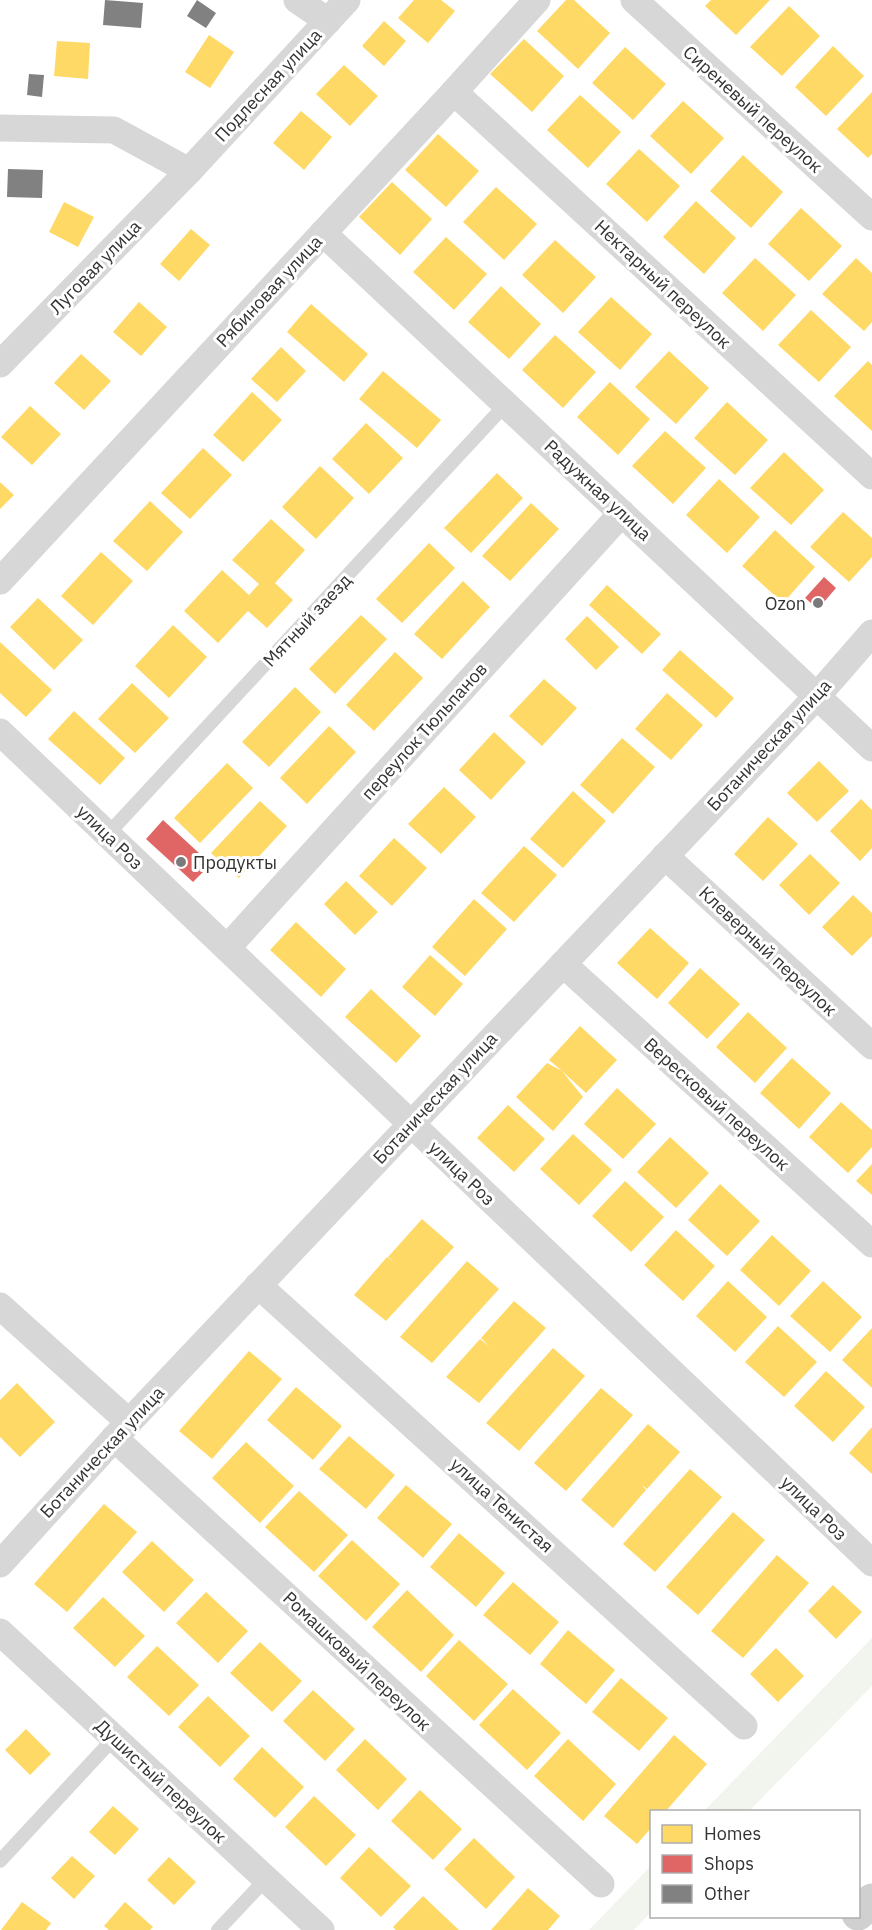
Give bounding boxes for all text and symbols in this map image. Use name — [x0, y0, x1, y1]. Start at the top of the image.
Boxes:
street label: Подлесная улица — [210, 23, 327, 146]
street label: Сиреневый переулок — [679, 40, 828, 178]
street label: Луговая улица — [44, 215, 146, 319]
street label: Нектарный переулок — [590, 215, 736, 353]
street label: Рябиновая улица — [211, 230, 327, 352]
street label: Радужная улица — [540, 434, 657, 546]
street label: Мятный заезд — [258, 568, 356, 672]
place label: Ozon — [765, 592, 806, 615]
marker: Ozon — [811, 596, 825, 610]
street label: переулок Тюльпанов — [356, 657, 492, 805]
street label: Ботаническая улица — [702, 674, 836, 816]
street label: улица Роз — [72, 800, 148, 874]
place label: Продукты — [193, 851, 277, 874]
marker: Продукты — [174, 855, 188, 869]
street label: Клеверный переулок — [694, 881, 842, 1021]
street label: Ботаническая улица — [368, 1027, 502, 1169]
street label: Вересковый переулок — [639, 1033, 795, 1175]
street label: улица Роз — [424, 1136, 500, 1210]
street label: Ботаническая улица — [35, 1381, 169, 1523]
street label: улица Тенистая — [446, 1453, 558, 1557]
street label: улица Роз — [776, 1471, 852, 1545]
street label: Ромашковый переулок — [278, 1586, 436, 1736]
street label: Душистый переулок — [90, 1714, 232, 1848]
legend — [650, 1810, 860, 1918]
text: Homes — [704, 1822, 761, 1845]
text: Shops — [704, 1852, 754, 1875]
text: Other — [704, 1882, 750, 1905]

